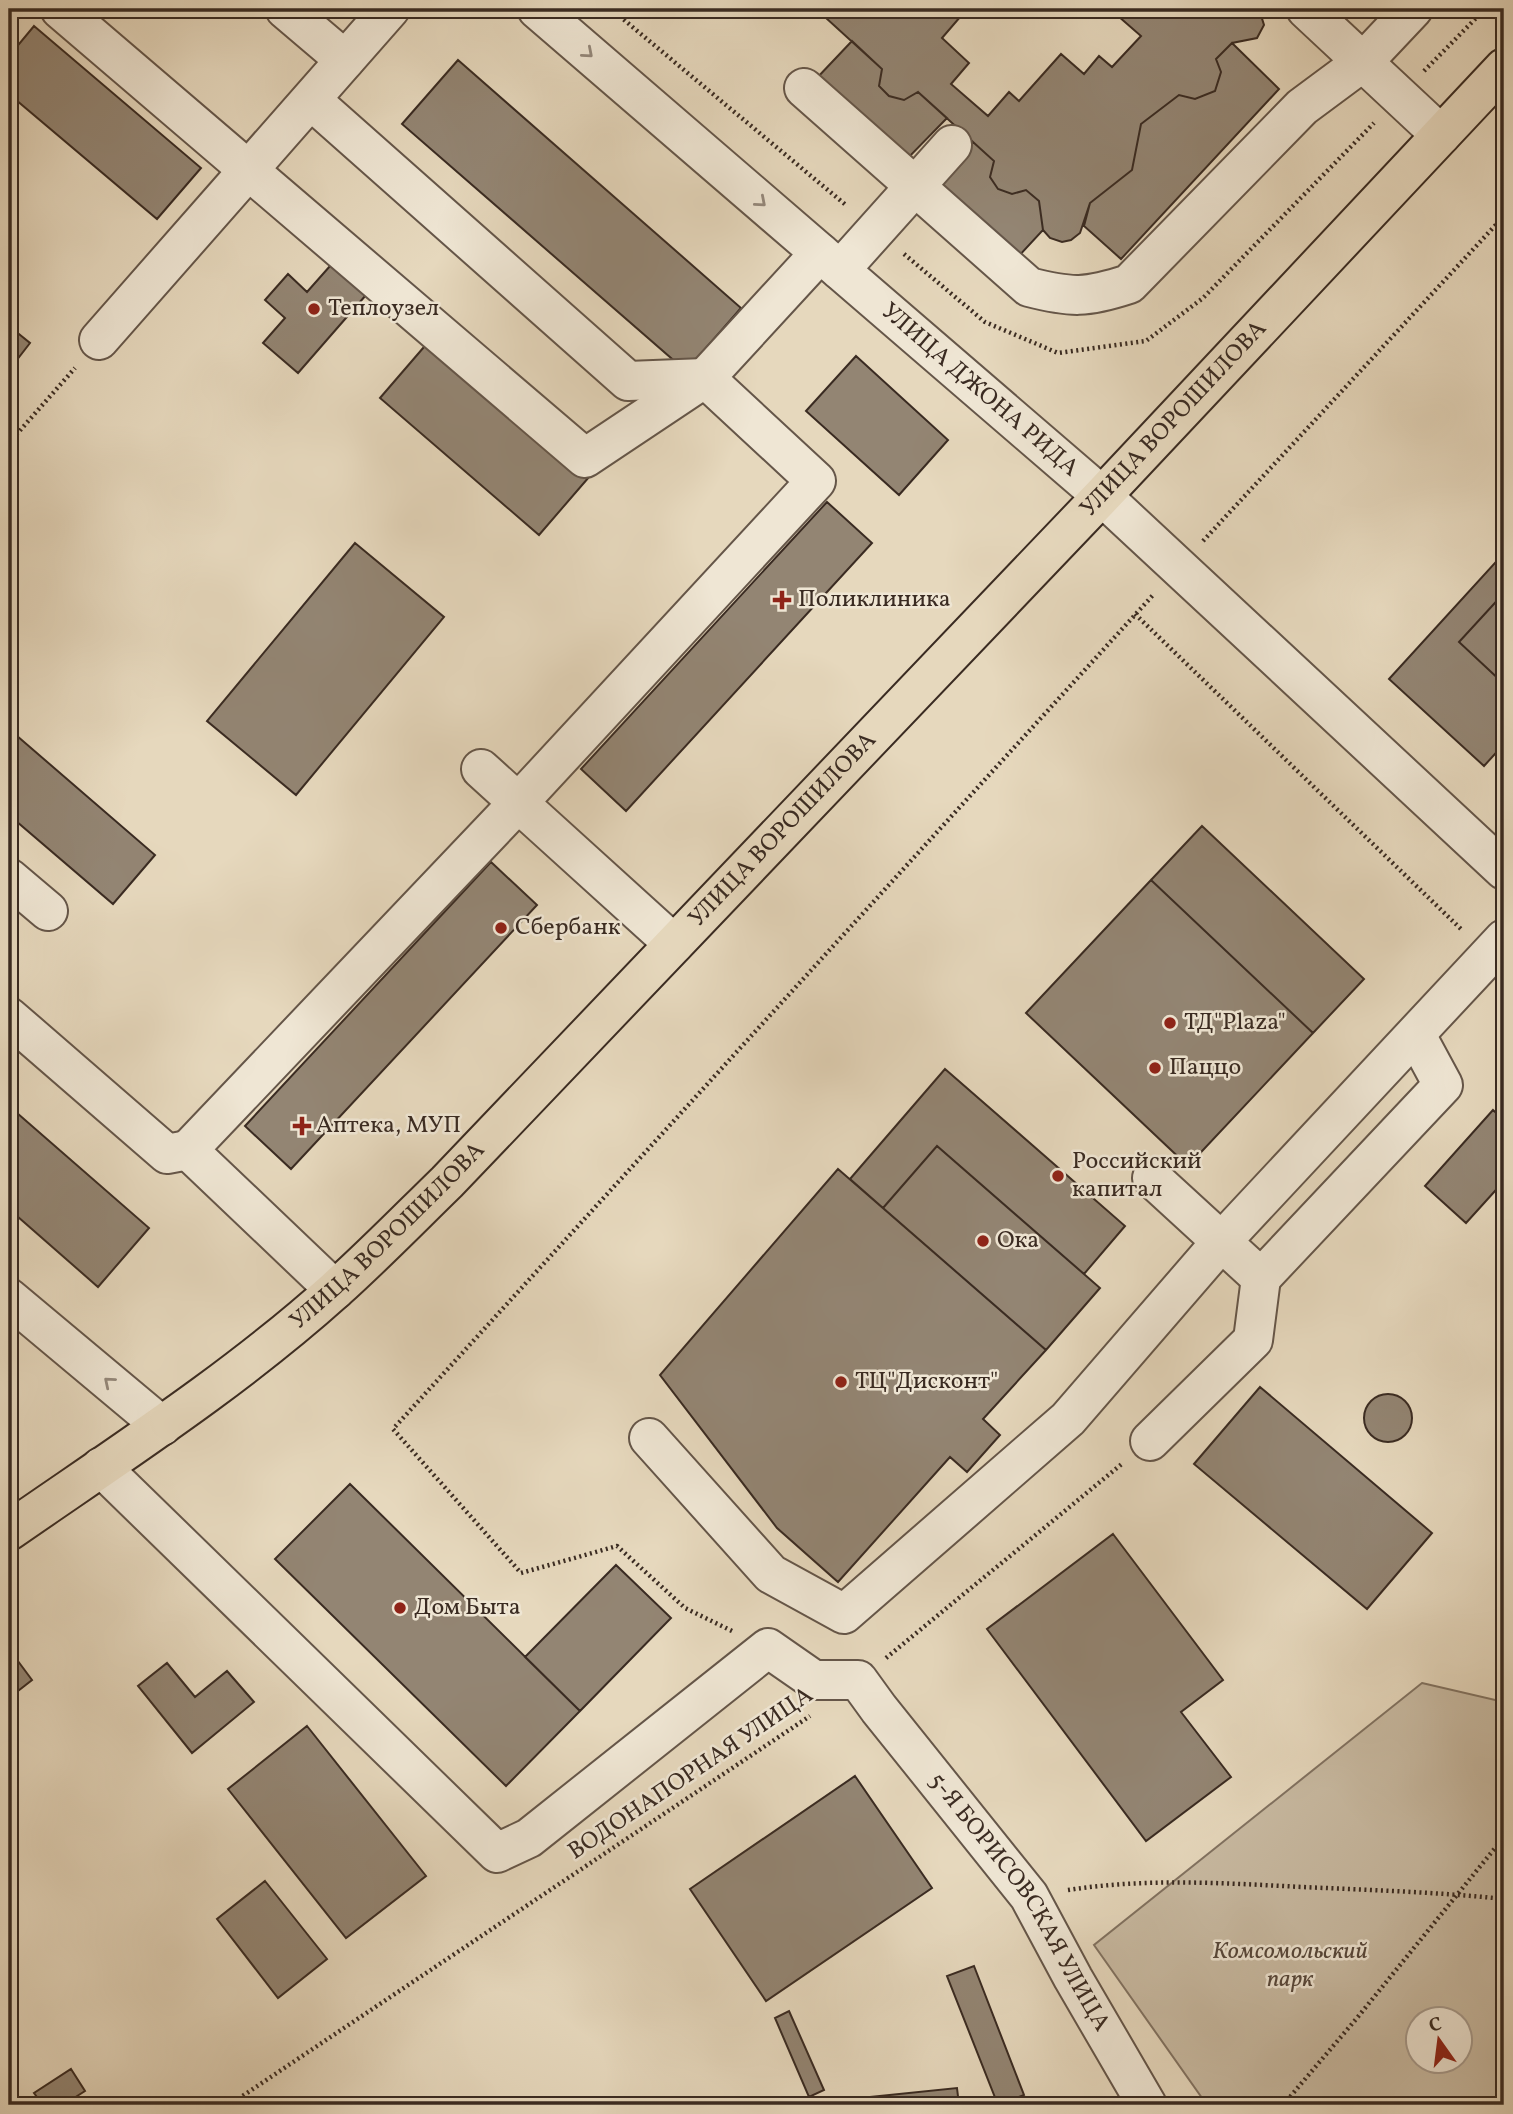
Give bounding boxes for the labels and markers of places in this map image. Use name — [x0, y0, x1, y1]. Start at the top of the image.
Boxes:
place label: Теплоузел — [328, 292, 439, 326]
marker: Теплоузел — [306, 301, 322, 317]
place label: Поликлиника — [798, 583, 951, 617]
marker: Поликлиника — [772, 590, 792, 610]
place label: Сбербанк — [515, 911, 621, 945]
marker: Сбербанк — [493, 920, 509, 936]
place label: ТД"Plaza" — [1184, 1006, 1286, 1040]
marker: ТД"Plaza" — [1162, 1015, 1178, 1031]
place label: Паццо — [1169, 1051, 1241, 1085]
marker: Паццо — [1147, 1060, 1163, 1076]
place label: Аптека, МУП — [316, 1109, 461, 1143]
marker: Аптека, МУП — [294, 1118, 310, 1134]
place label: Российский капитал — [1072, 1145, 1202, 1207]
marker: Российский капитал — [1050, 1168, 1066, 1184]
place label: Ока — [997, 1224, 1039, 1258]
marker: Ока — [975, 1233, 991, 1249]
place label: ТЦ"Дисконт" — [855, 1365, 998, 1399]
marker: ТЦ"Дисконт" — [833, 1374, 849, 1390]
place label: Дом Быта — [414, 1591, 521, 1625]
marker: Дом Быта — [392, 1600, 408, 1616]

